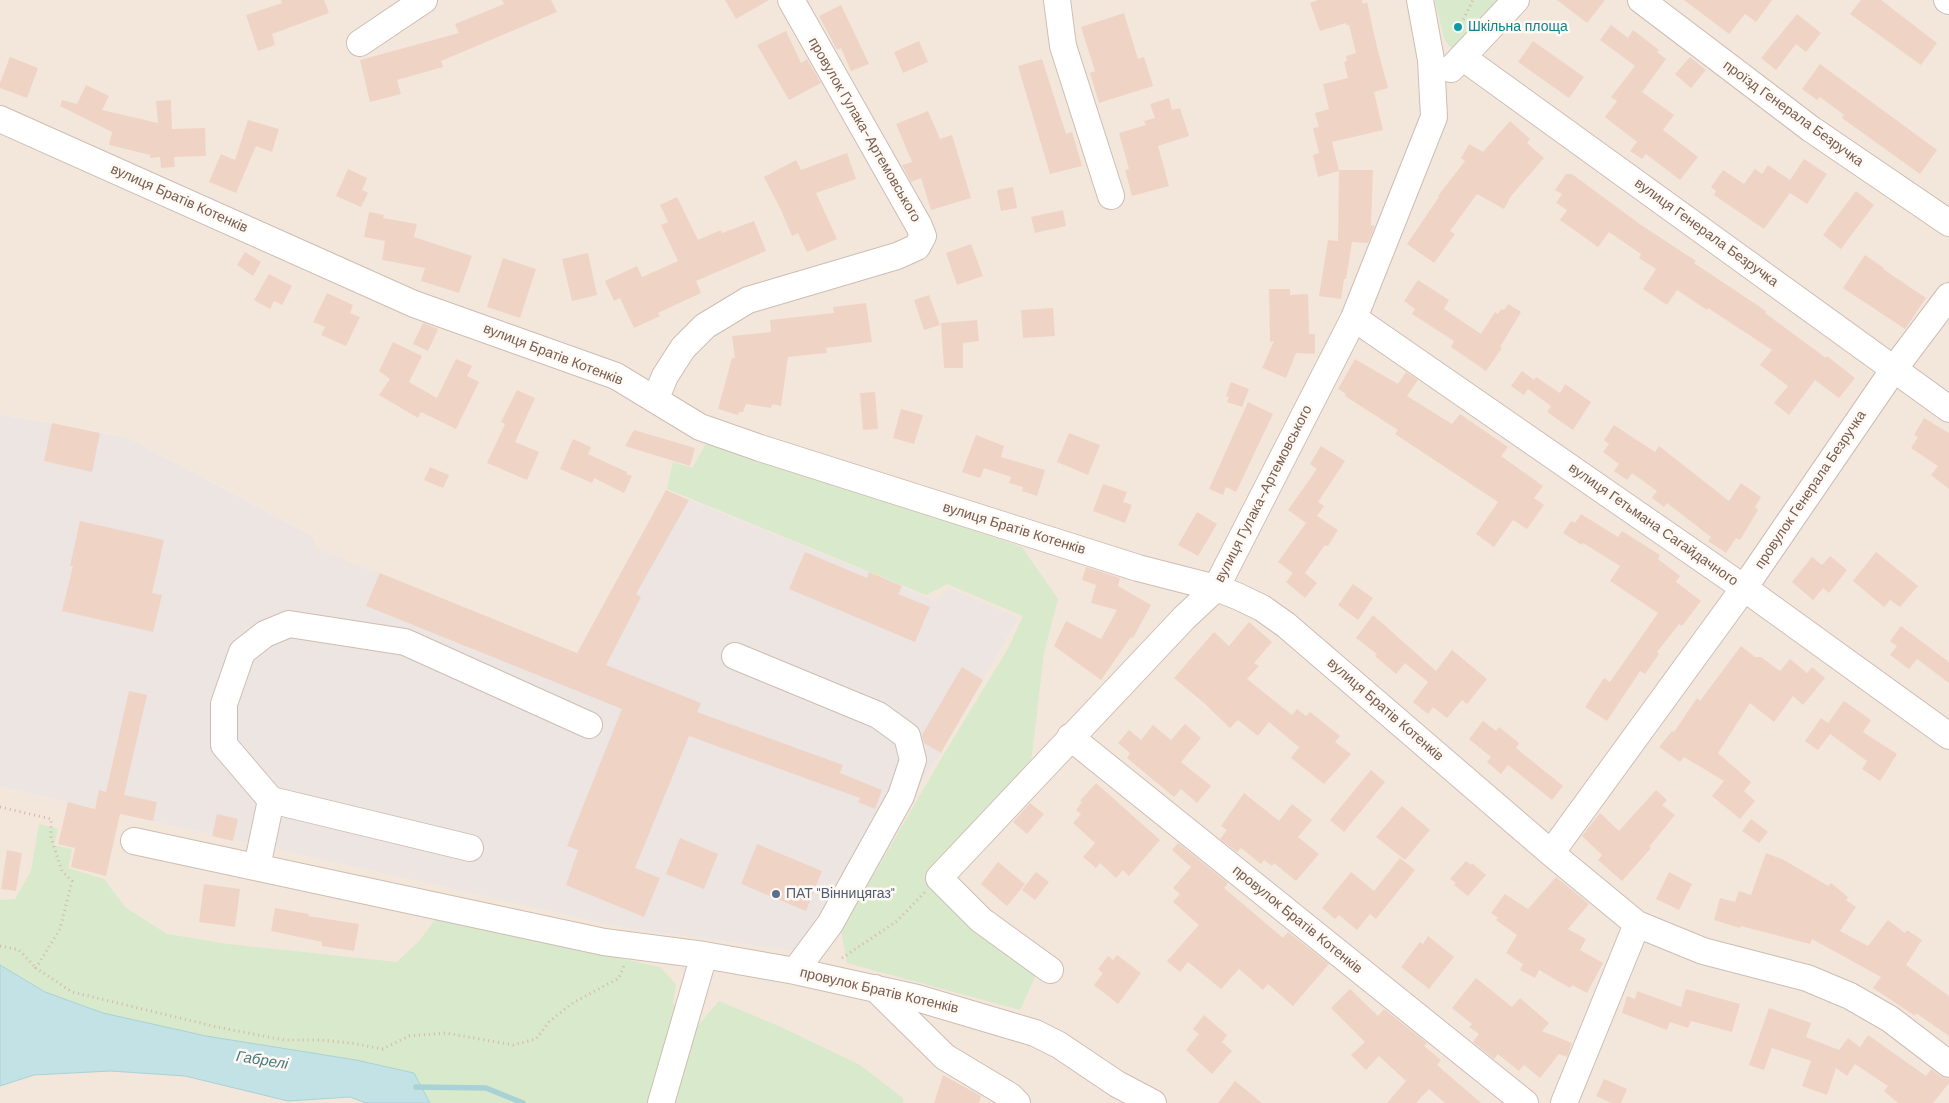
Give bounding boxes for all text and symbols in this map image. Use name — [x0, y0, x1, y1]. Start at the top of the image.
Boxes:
place label: Шкільна площа — [1468, 19, 1568, 35]
marker: Шкільна площа — [1452, 21, 1464, 33]
street label: провулок Гулака-Артемовського — [804, 35, 924, 225]
street label: проїзд Генерала Безручка — [1720, 57, 1866, 171]
street label: вулиця Братів Котенків — [108, 161, 250, 237]
street label: вулиця Генерала Безручка — [1631, 175, 1781, 291]
street label: вулиця Братів Котенків — [481, 321, 625, 389]
street label: вулиця Гулака-Артемовського — [1212, 403, 1316, 585]
street label: провулок Генерала Безручка — [1752, 408, 1870, 572]
street label: вулиця Гетьмана Сагайдачного — [1565, 460, 1741, 590]
street label: вулиця Братів Котенків — [941, 499, 1087, 559]
street label: вулиця Братів Котенків — [1324, 655, 1446, 765]
street label: провулок Братів Котенків — [1229, 862, 1365, 978]
place label: ПАТ "Вінницягаз" — [786, 886, 895, 902]
marker: ПАТ "Вінницягаз" — [770, 888, 782, 900]
street label: провулок Братів Котенків — [798, 965, 960, 1017]
water label: Габрелі — [235, 1048, 289, 1074]

